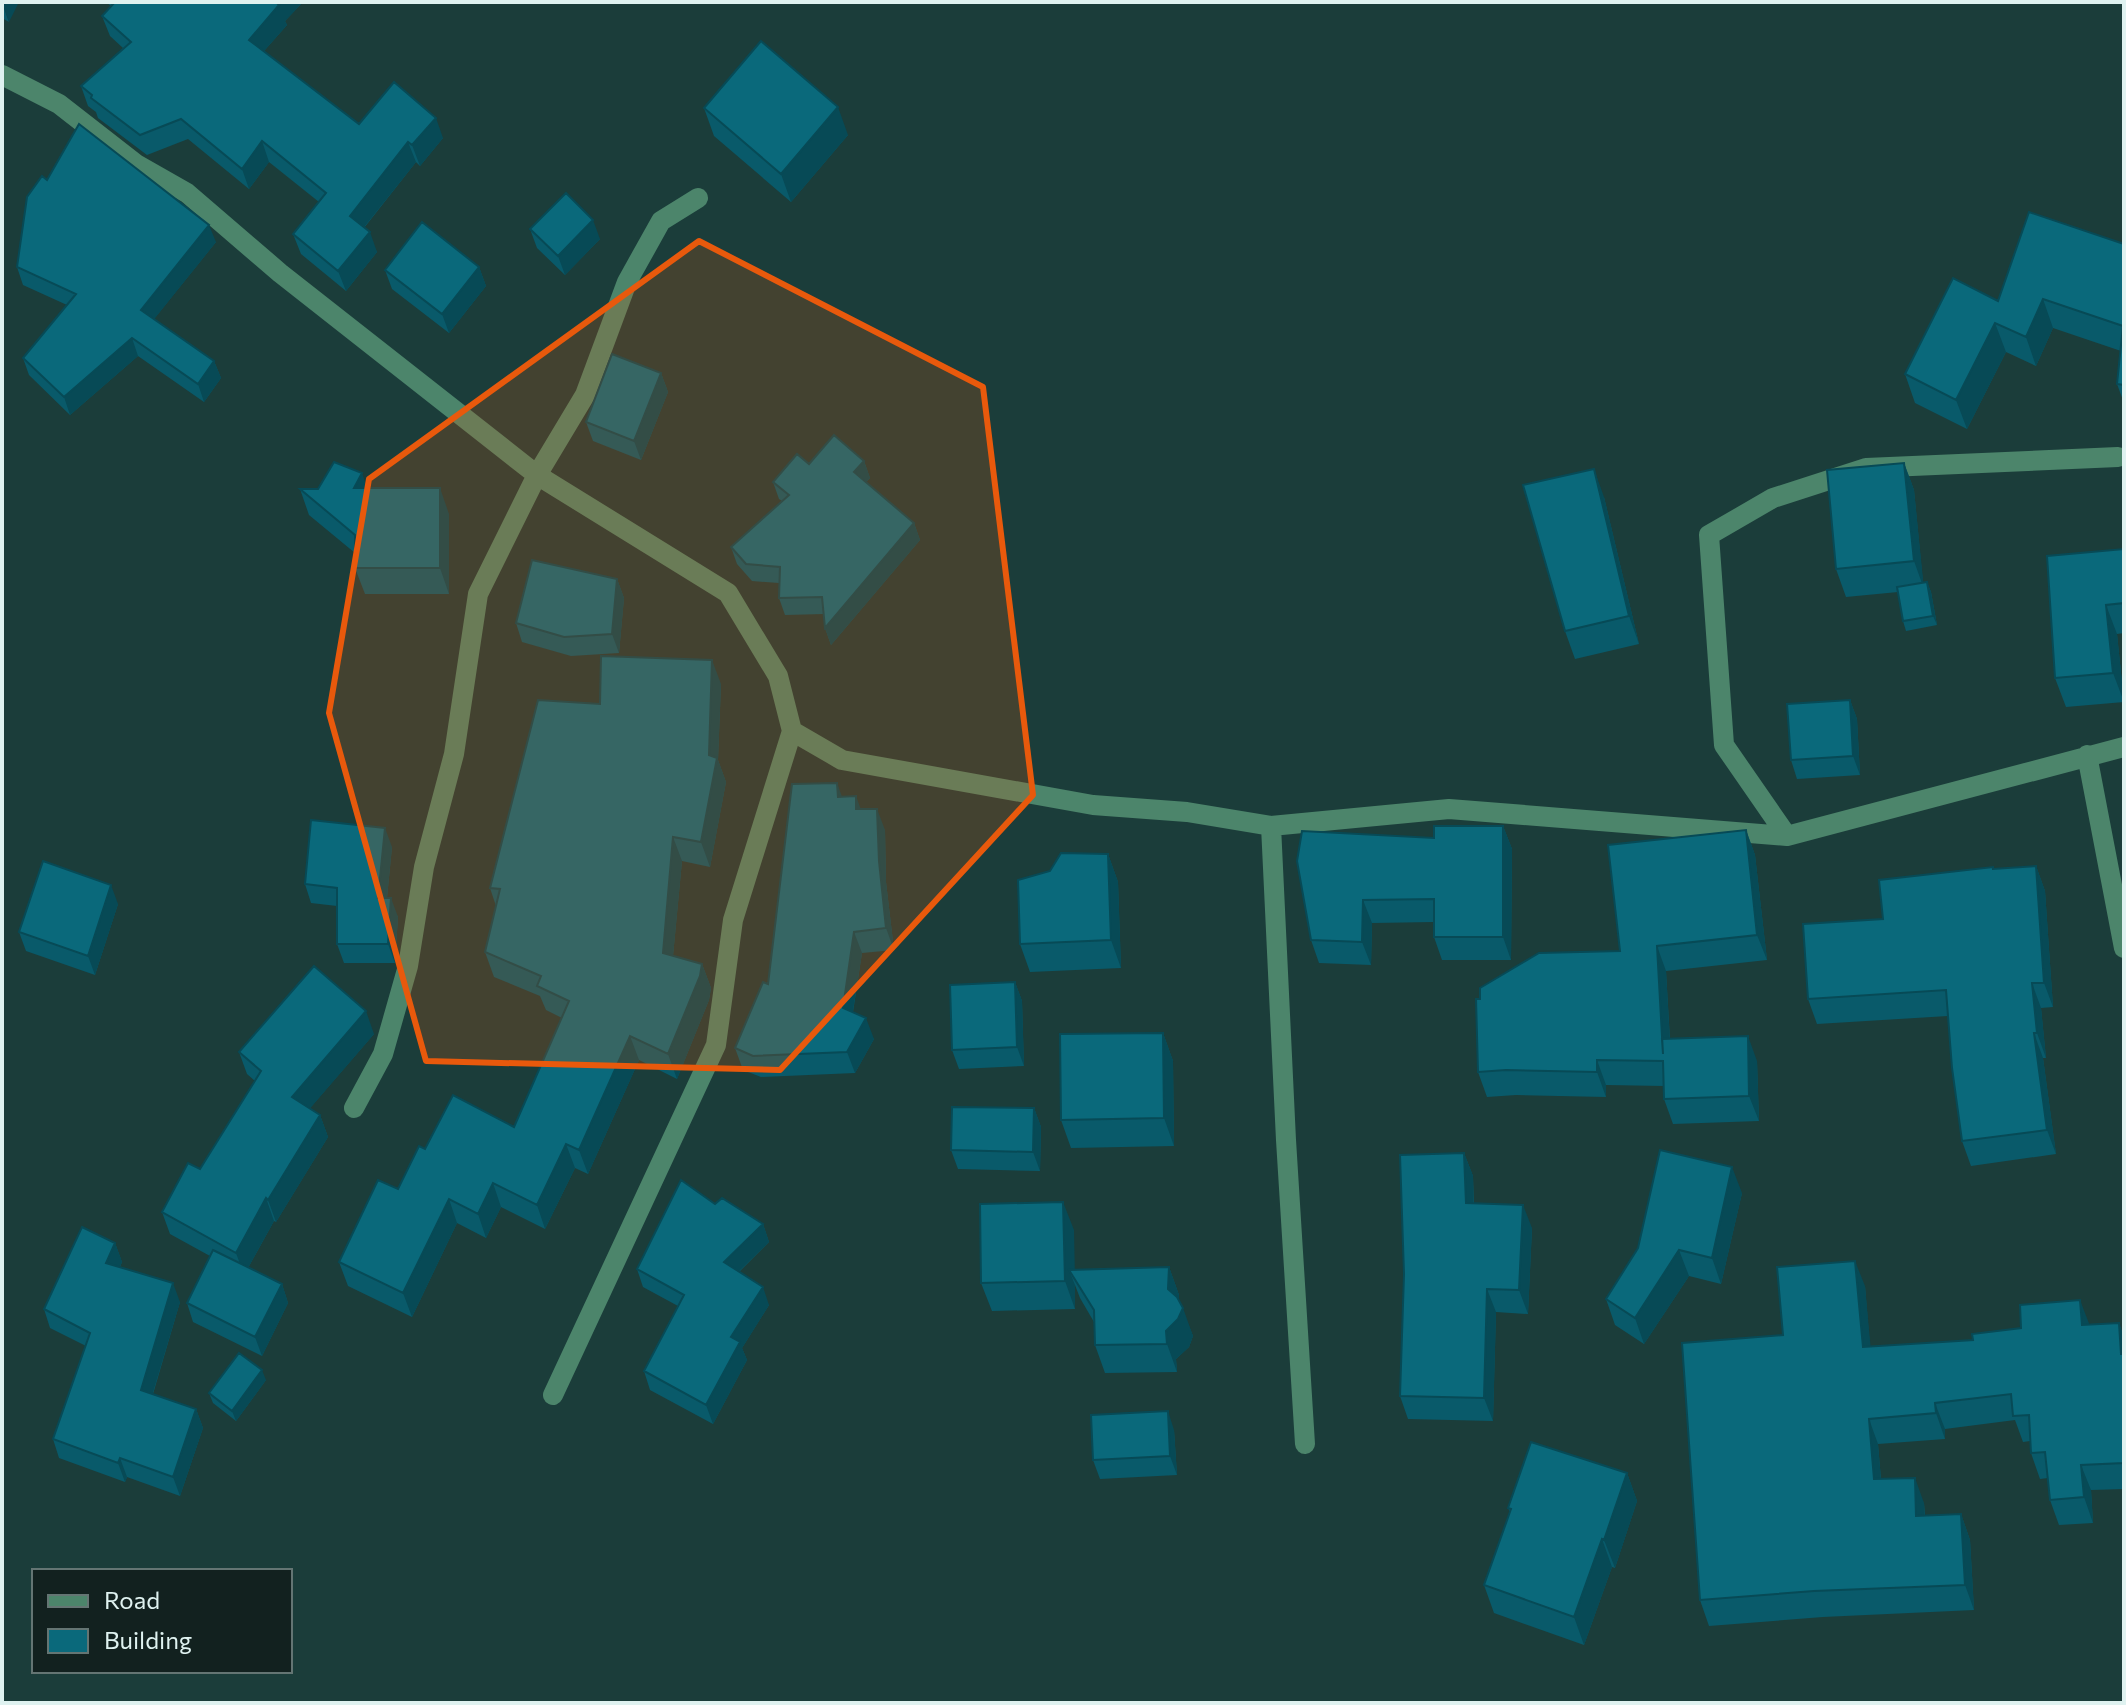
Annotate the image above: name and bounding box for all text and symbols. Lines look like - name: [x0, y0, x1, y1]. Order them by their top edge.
- legend: [32, 1569, 292, 1673]
- text: Road: [104, 1585, 160, 1614]
- text: Building: [104, 1625, 192, 1654]

